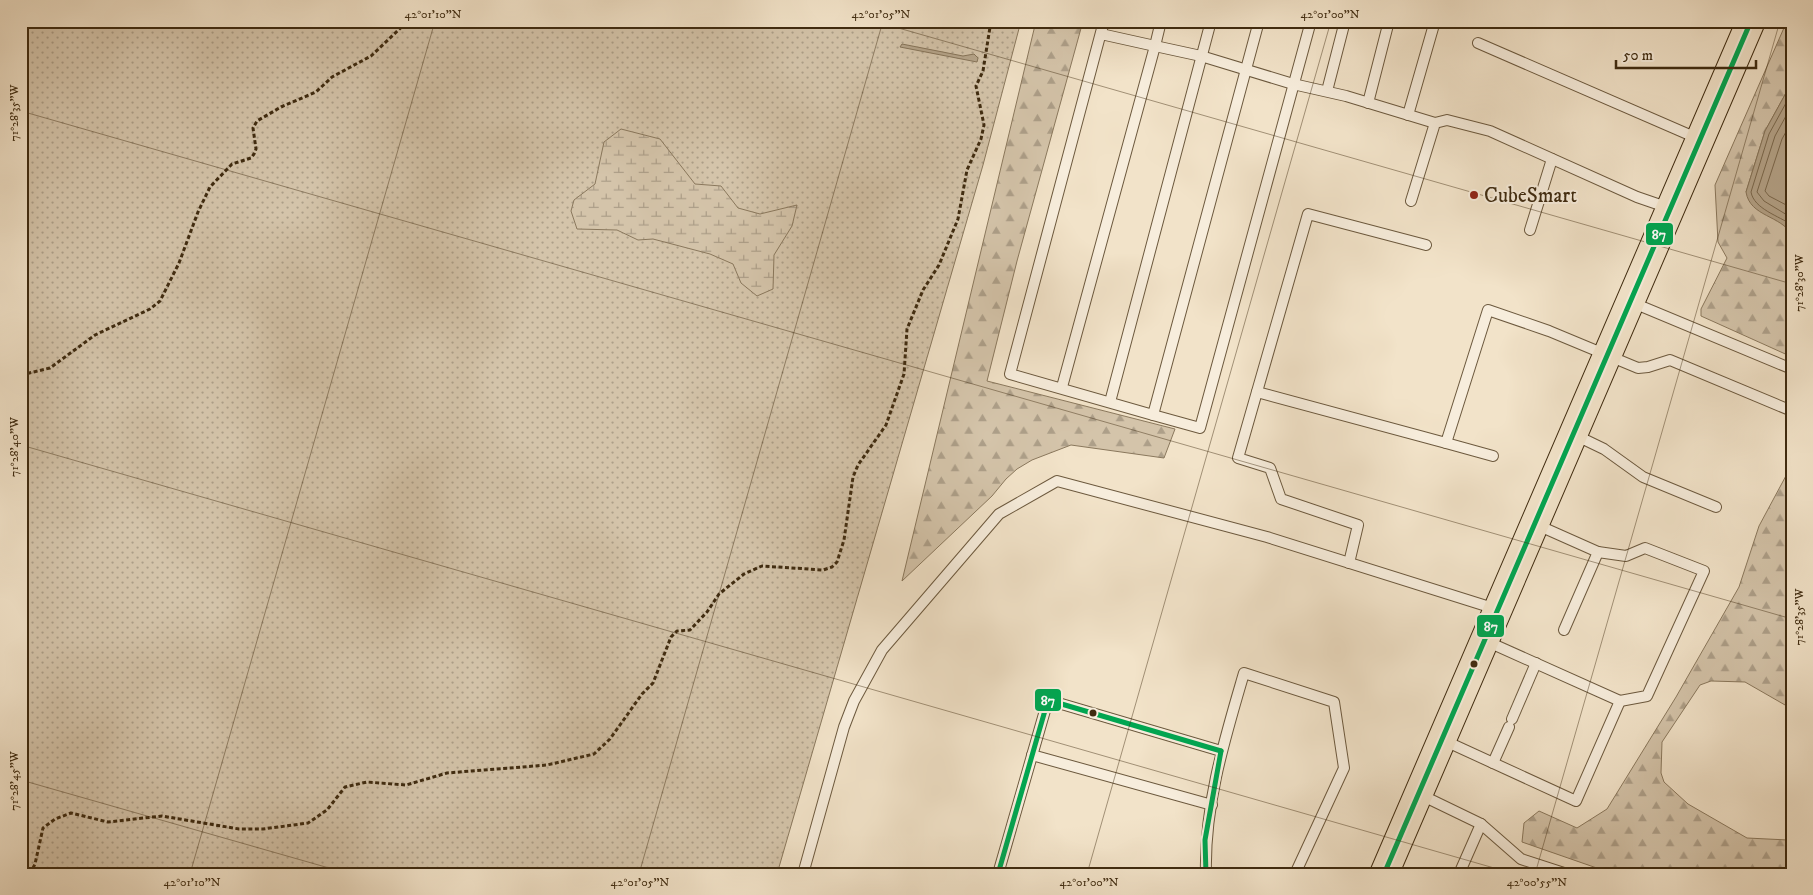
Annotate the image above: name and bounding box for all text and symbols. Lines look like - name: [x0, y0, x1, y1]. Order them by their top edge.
- text: 42°01'10"N: [404, 7, 462, 22]
- text: 42°01'05"N: [852, 7, 911, 22]
- text: 42°01'00"N: [1300, 7, 1360, 22]
- scale bar: [1616, 38, 1756, 70]
- text: 50 m: [1623, 46, 1653, 65]
- text: 71°28'35"W: [7, 84, 22, 141]
- place label: CubeSmart: [1484, 183, 1577, 209]
- marker: CubeSmart: [1468, 189, 1480, 201]
- line badge: 87: [1645, 222, 1674, 246]
- text: 87: [1652, 226, 1666, 244]
- text: 71°28'30"W: [1792, 253, 1807, 312]
- text: 71°28'40"W: [7, 416, 22, 477]
- text: 71°28'35"W: [1792, 588, 1807, 645]
- line badge: 87: [1476, 614, 1505, 638]
- text: 87: [1484, 618, 1498, 636]
- unlabelled marker: [1469, 659, 1479, 669]
- line badge: 87: [1034, 688, 1062, 712]
- text: 87: [1041, 692, 1055, 710]
- unlabelled marker: [1088, 708, 1098, 718]
- text: 71°28'45"W: [7, 750, 22, 811]
- text: 42°01'10"N: [163, 875, 221, 890]
- text: 42°01'05"N: [611, 875, 670, 890]
- text: 42°01'00"N: [1059, 875, 1119, 890]
- text: 42°00'55"N: [1507, 875, 1567, 890]

